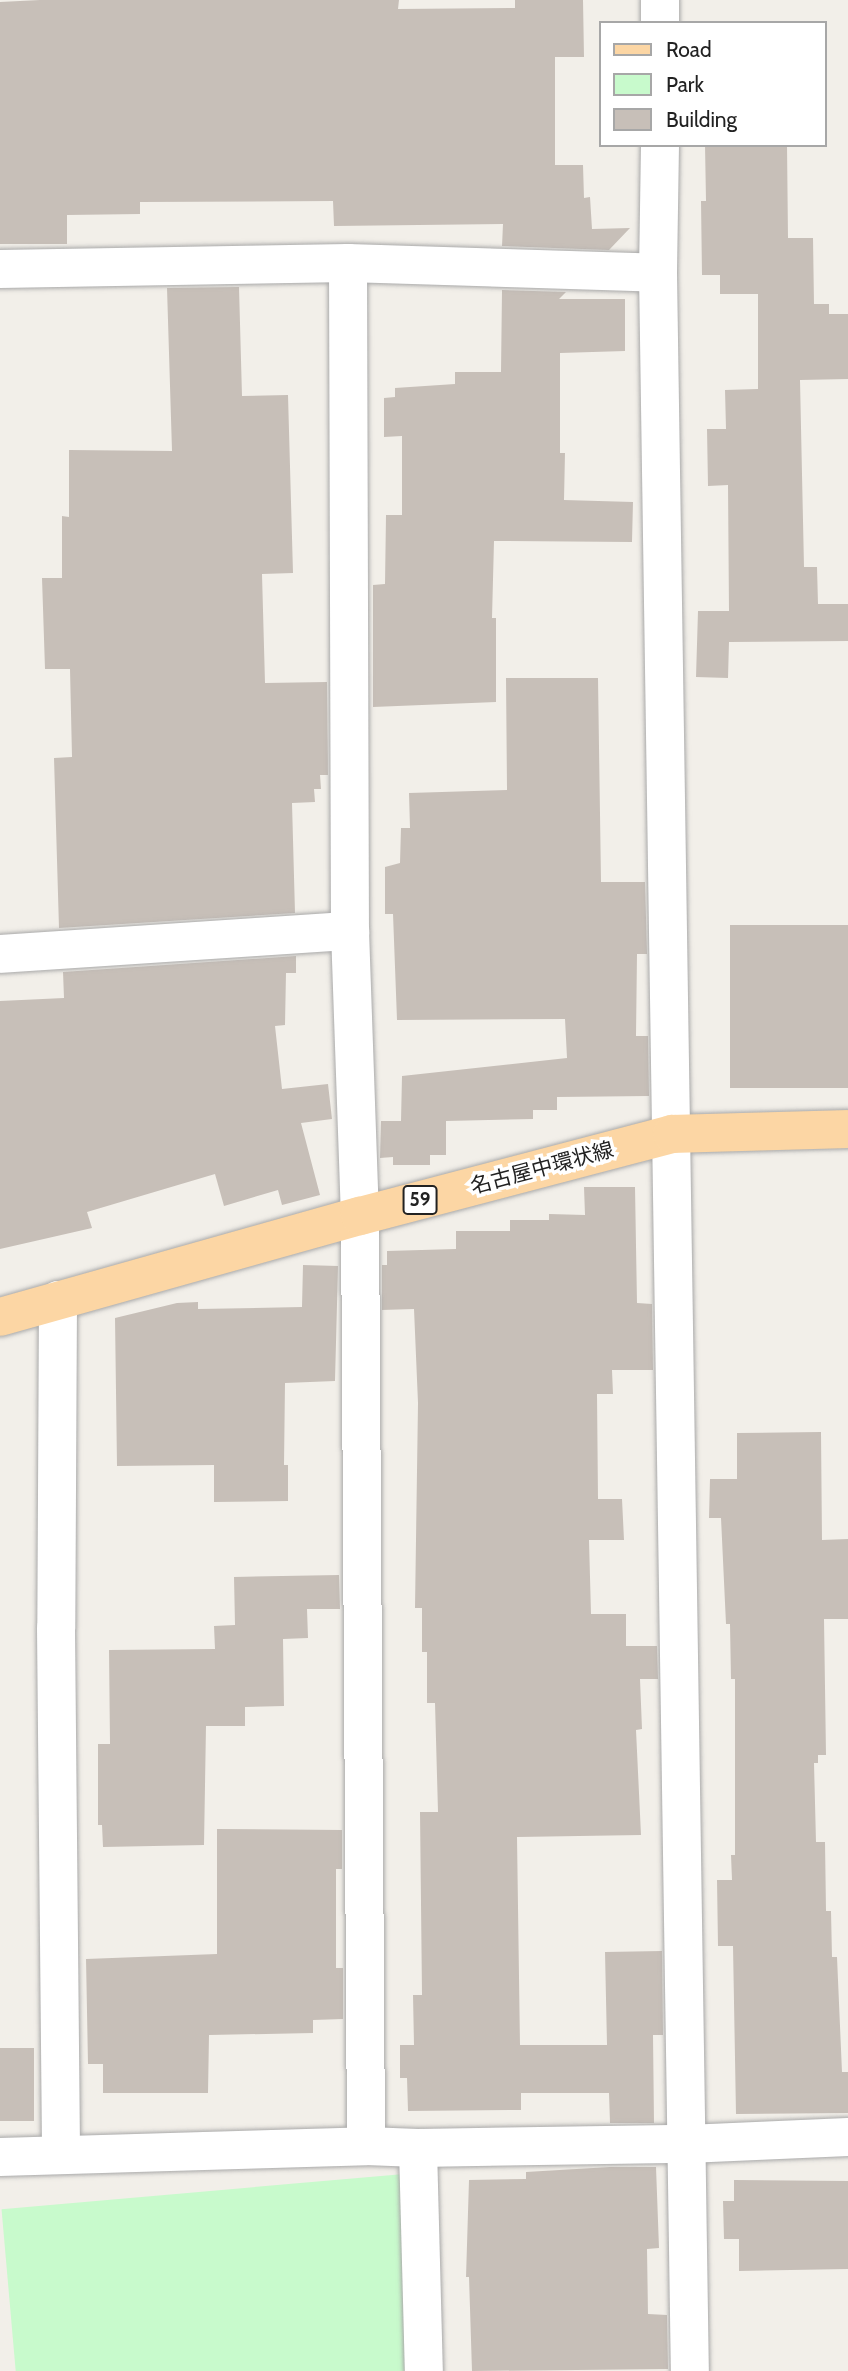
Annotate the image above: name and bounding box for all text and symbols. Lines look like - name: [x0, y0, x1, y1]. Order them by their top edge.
- legend: [600, 21, 827, 147]
- text: Road: [666, 37, 712, 62]
- text: Park: [666, 72, 704, 97]
- text: Building: [666, 107, 737, 132]
- street label: 名古屋中環状線: [468, 1137, 616, 1199]
- road number: 59: [402, 1184, 438, 1216]

